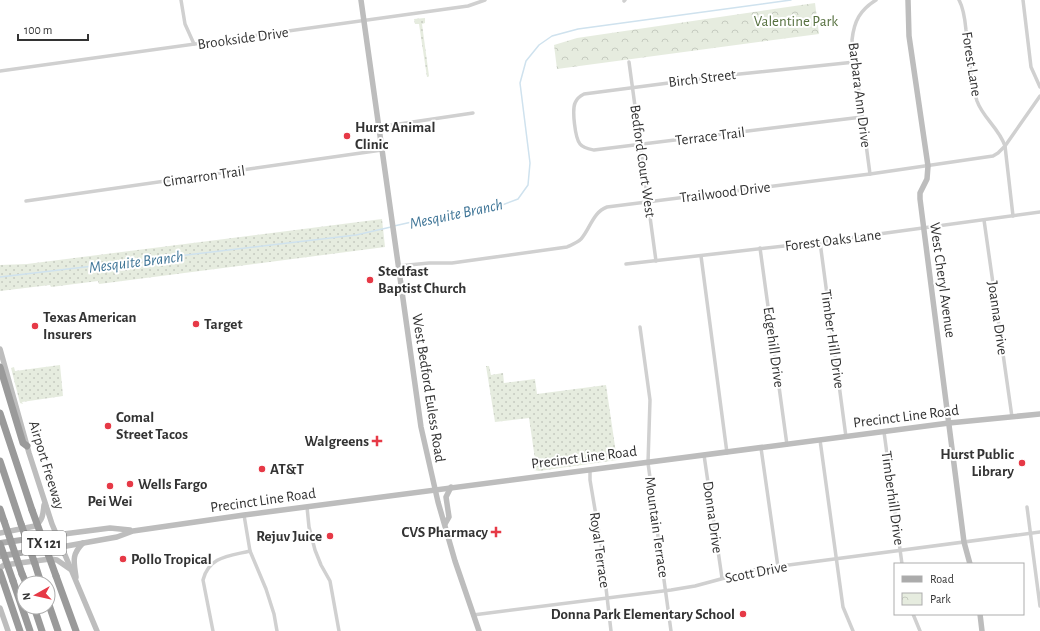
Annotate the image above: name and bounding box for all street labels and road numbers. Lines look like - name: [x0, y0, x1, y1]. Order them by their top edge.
- street label: Brookside Drive: [197, 25, 290, 52]
- street label: Forest Lane: [959, 31, 984, 98]
- street label: Barbara Ann Drive: [846, 42, 873, 149]
- street label: Birch Street: [667, 67, 737, 90]
- street label: Bedford Court West: [627, 104, 658, 219]
- street label: Terrace Trail: [674, 125, 746, 148]
- street label: Cimarron Trail: [162, 163, 246, 190]
- street label: Trailwood Drive: [679, 179, 771, 206]
- street label: West Cheryl Avenue: [927, 221, 958, 339]
- street label: Forest Oaks Lane: [784, 227, 882, 254]
- street label: Joanna Drive: [985, 280, 1010, 356]
- street label: Timber Hill Drive: [818, 289, 847, 390]
- street label: Edgehill Drive: [760, 306, 787, 388]
- street label: West Bedford Euless Road: [409, 313, 448, 464]
- street label: Precinct Line Road: [852, 403, 960, 430]
- street label: Airport Freeway: [26, 419, 67, 512]
- street label: Precinct Line Road: [530, 444, 638, 471]
- street label: Timberhill Drive: [878, 450, 907, 546]
- street label: Mountain Terrace: [642, 475, 671, 579]
- street label: Donna Drive: [700, 480, 725, 554]
- street label: Precinct Line Road: [209, 486, 317, 515]
- street label: Royal Terrace: [587, 511, 612, 589]
- road number: TX 121: [22, 531, 66, 555]
- street label: Scott Drive: [724, 559, 789, 586]

